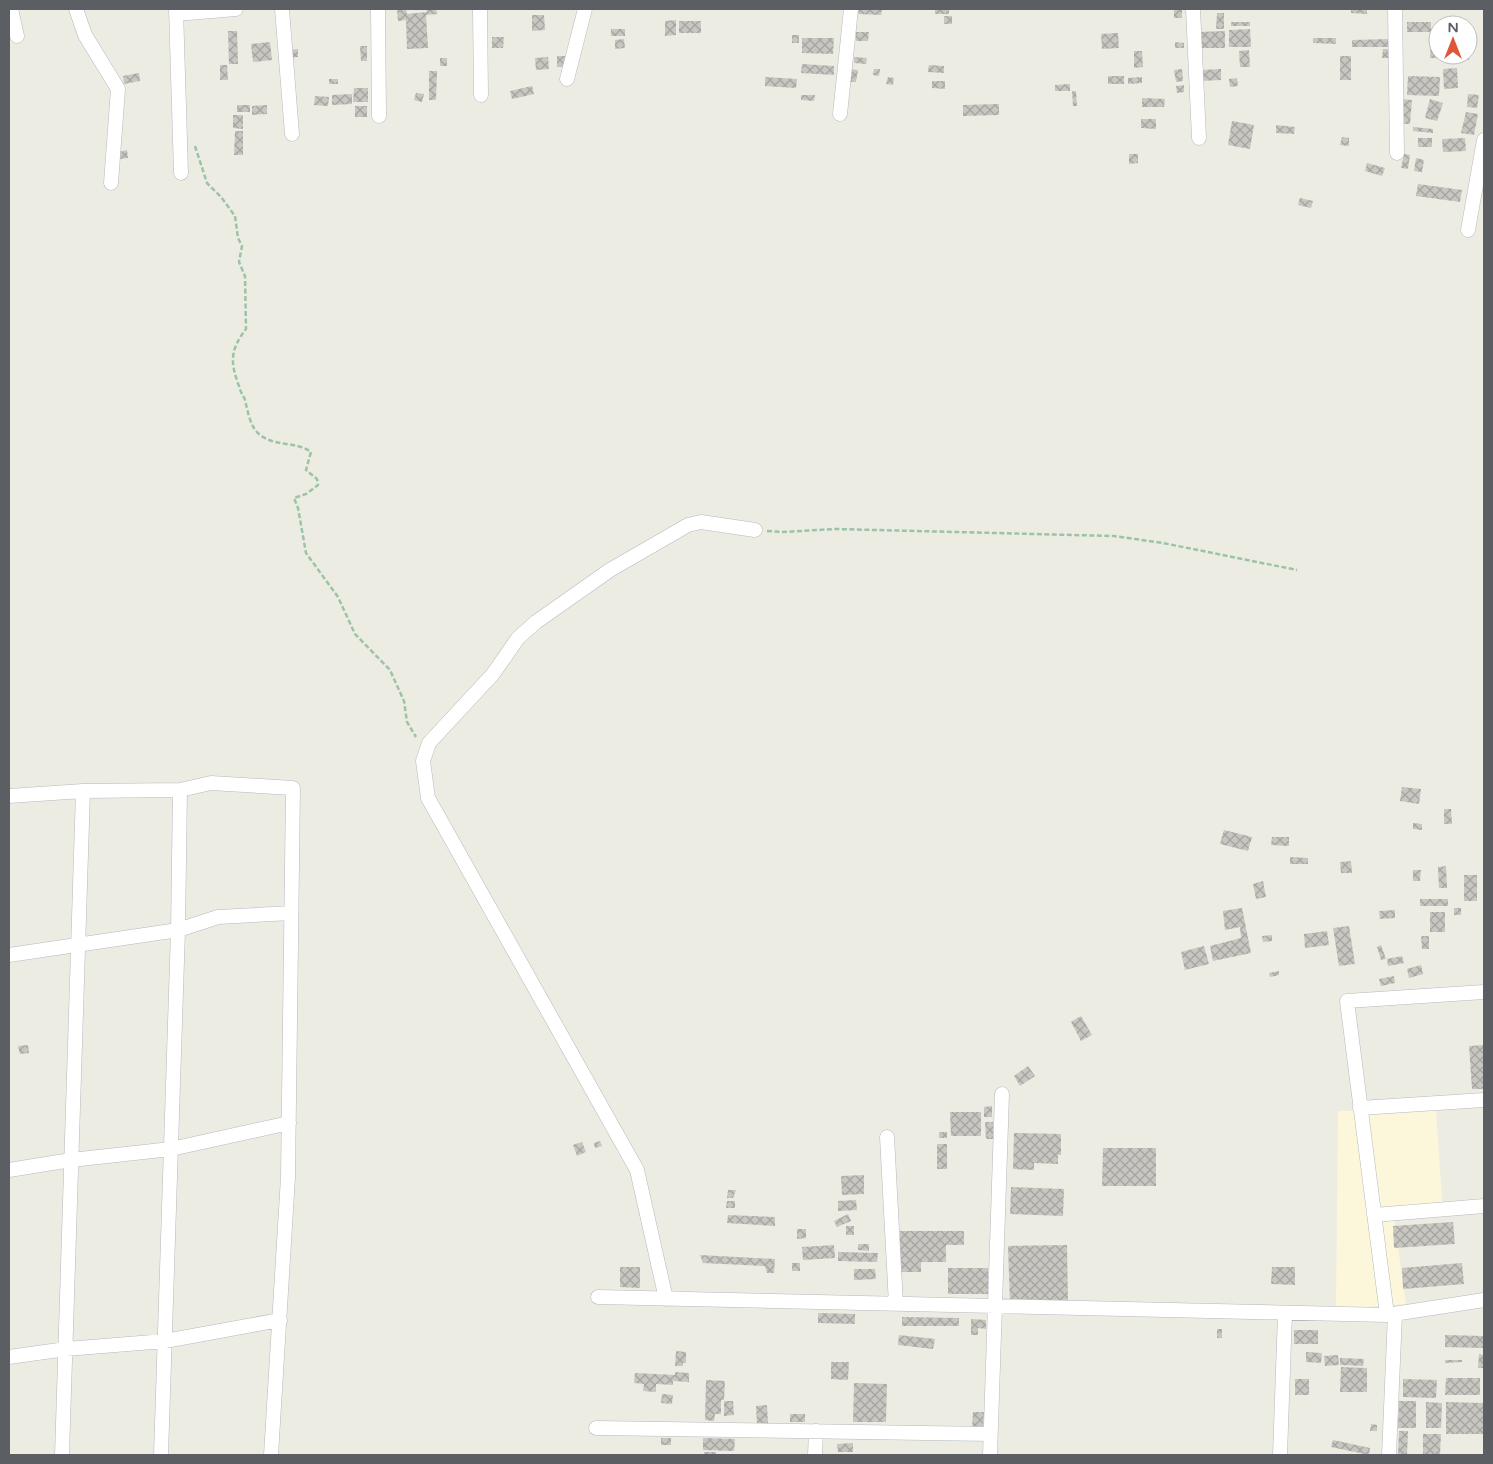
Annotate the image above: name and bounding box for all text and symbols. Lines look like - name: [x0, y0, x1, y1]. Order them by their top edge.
- north arrow: [1428, 15, 1478, 65]
- text: N: [1447, 19, 1459, 36]

